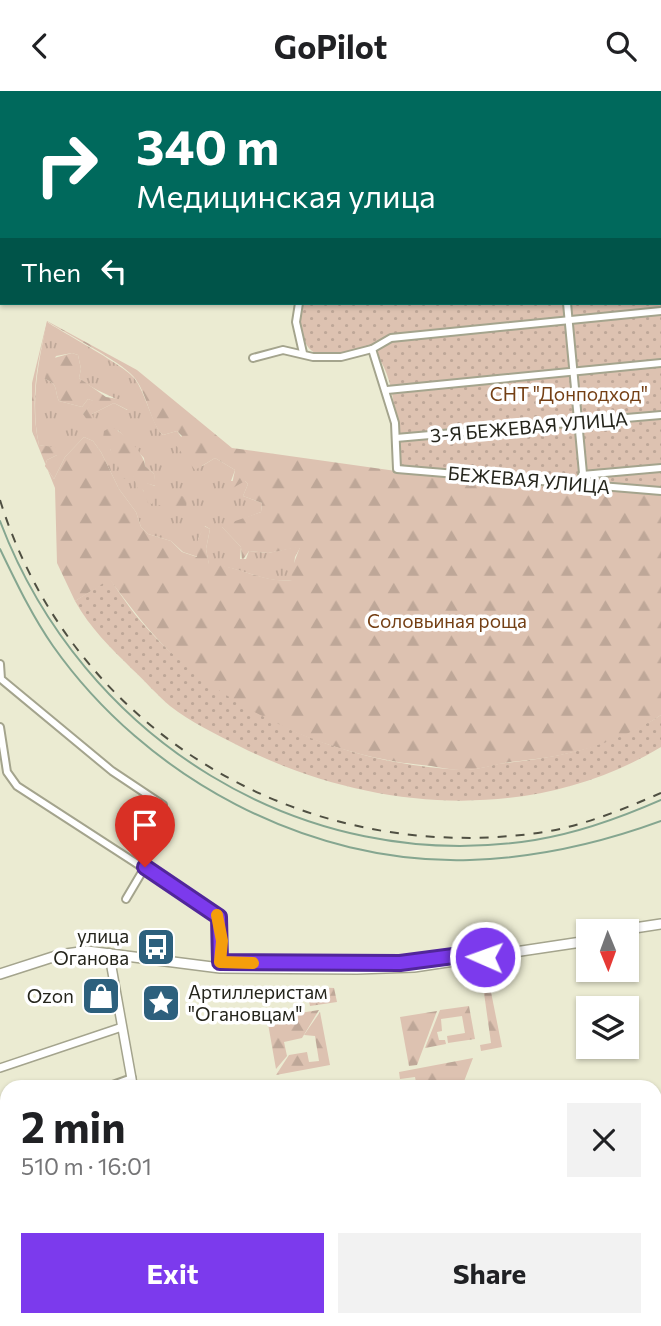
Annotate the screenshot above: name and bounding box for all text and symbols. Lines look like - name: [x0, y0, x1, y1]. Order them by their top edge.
- text: GoPilot: [274, 26, 387, 66]
- icon: back: [21, 27, 59, 65]
- icon: search: [602, 27, 640, 65]
- text: 340 m: [136, 115, 279, 175]
- icon: right: [21, 119, 112, 210]
- text: Медицинская улица: [136, 175, 436, 215]
- icon: left: [95, 252, 133, 290]
- text: Then: [21, 256, 81, 287]
- park label: СНТ "Донподход": [490, 382, 648, 405]
- street label: 3-Я БЕЖЕВАЯ УЛИЦА: [429, 406, 629, 447]
- street label: БЕЖЕВАЯ УЛИЦА: [447, 461, 611, 498]
- park label: Соловьиная роща: [367, 609, 527, 632]
- pin: [115, 795, 175, 867]
- icon: arrive: [126, 806, 164, 844]
- north arrow: [576, 919, 639, 982]
- map controls: [576, 919, 639, 1059]
- position arrow: [448, 920, 522, 994]
- place label: улица Оганова: [53, 924, 129, 969]
- bus stop icon: улица Оганова: [135, 926, 177, 968]
- shop icon: Ozon: [80, 975, 122, 1017]
- place label: Артиллеристам "Огановцам": [188, 980, 328, 1025]
- place icon: Артиллеристам "Огановцам": [140, 982, 182, 1024]
- place label: Ozon: [27, 984, 74, 1007]
- button: layers: [576, 996, 639, 1059]
- text: 2 min: [21, 1100, 126, 1152]
- button: close: [567, 1103, 641, 1177]
- text: 510 m · 16:01: [21, 1152, 152, 1180]
- button: Exit: [21, 1233, 324, 1313]
- button: Share: [338, 1233, 641, 1313]

